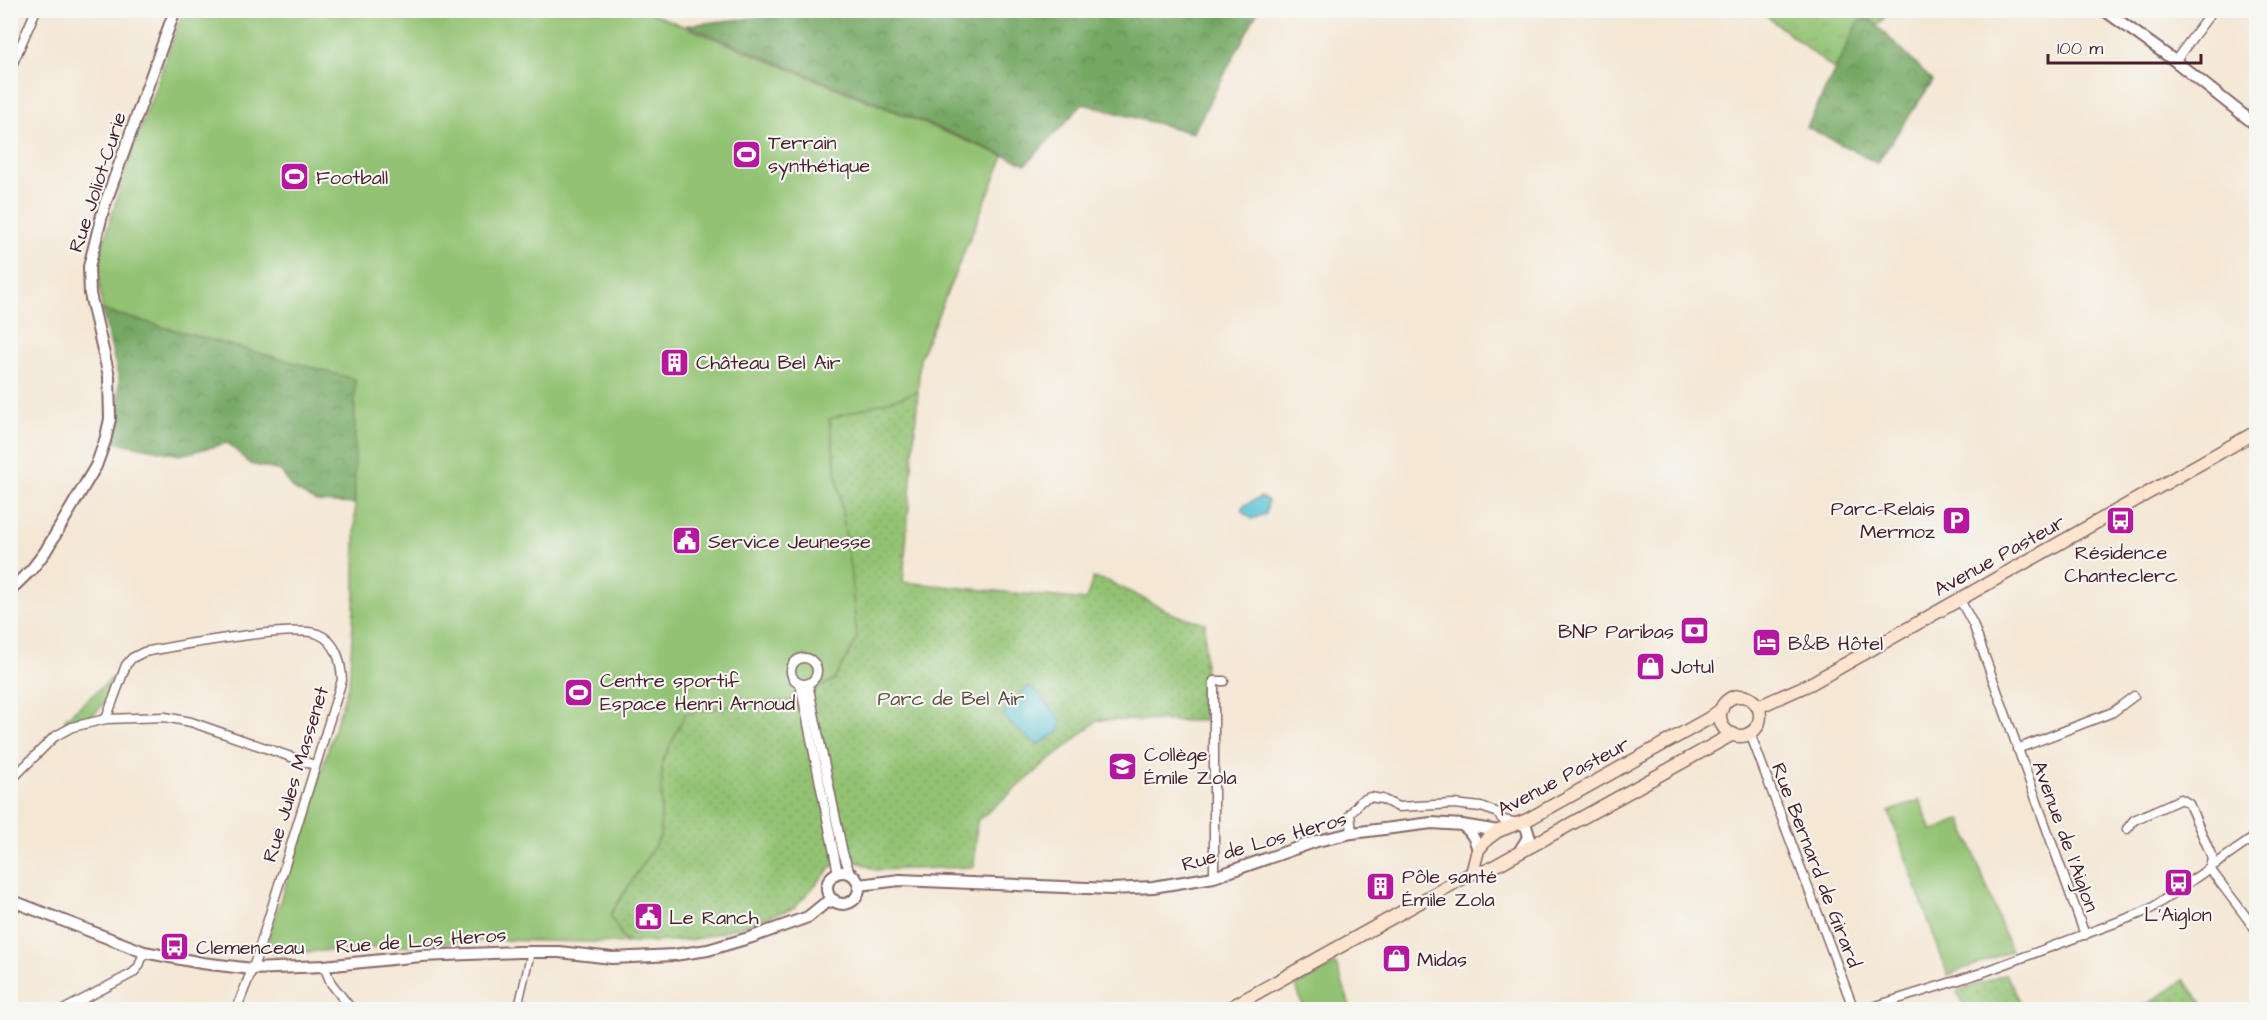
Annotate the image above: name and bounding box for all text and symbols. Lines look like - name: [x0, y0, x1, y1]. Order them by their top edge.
- scale bar: [2048, 27, 2201, 65]
- text: 100 m: [2057, 36, 2103, 61]
- street label: Rue Joliot-Curie: [62, 108, 134, 256]
- place label: Terrain synthétique: [768, 129, 870, 181]
- sports icon: Terrain synthétique: [731, 138, 763, 170]
- sports icon: Football: [279, 161, 311, 193]
- place label: Football: [316, 164, 388, 192]
- building icon: Château Bel Air: [659, 346, 691, 378]
- place label: Château Bel Air: [696, 349, 841, 377]
- place label: Parc-Relais Mermoz: [1831, 495, 1935, 546]
- parking icon: Parc-Relais Mermoz: [1940, 504, 1972, 536]
- bus stop icon: Résidence Chanteclerc: [2105, 505, 2137, 537]
- street label: Avenue Pasteur: [1929, 508, 2070, 604]
- public building icon: Service Jeunesse: [671, 525, 703, 557]
- place label: Service Jeunesse: [708, 528, 871, 556]
- place label: Résidence Chanteclerc: [2064, 539, 2178, 590]
- bank icon: BNP Paribas: [1679, 615, 1711, 647]
- place label: BNP Paribas: [1558, 618, 1674, 646]
- hotel icon: B&B Hôtel: [1751, 627, 1783, 659]
- place label: B&B Hôtel: [1788, 630, 1883, 658]
- shop icon: Jotul: [1634, 650, 1666, 682]
- place label: Jotul: [1671, 653, 1714, 681]
- place label: Centre sportif Espace Henri Arnoud: [600, 667, 795, 718]
- sports icon: Centre sportif Espace Henri Arnoud: [563, 676, 595, 708]
- street label: Rue Jules Massenet: [256, 683, 336, 866]
- park label: Parc de Bel Air: [878, 685, 1024, 713]
- street label: Avenue Pasteur: [1492, 730, 1635, 824]
- place label: Collège Émile Zola: [1144, 741, 1237, 792]
- school or university icon: Collège Émile Zola: [1107, 750, 1139, 782]
- street label: Avenue de l'Aiglon: [2024, 757, 2105, 916]
- street label: Rue Bernard de Girard: [1764, 759, 1868, 972]
- street label: Rue de Los Heros: [1178, 805, 1350, 879]
- place label: Pôle santé Émile Zola: [1402, 863, 1497, 914]
- bus stop icon: L'Aiglon: [2162, 867, 2194, 899]
- building icon: Pôle santé Émile Zola: [1365, 871, 1397, 903]
- public building icon: Le Ranch: [632, 901, 664, 933]
- place label: L'Aiglon: [2144, 901, 2212, 930]
- place label: Le Ranch: [669, 904, 759, 932]
- street label: Rue de Los Heros: [335, 921, 507, 961]
- bus stop icon: Clemenceau: [159, 931, 191, 963]
- place label: Clemenceau: [196, 934, 304, 962]
- shop icon: Midas: [1380, 943, 1412, 975]
- place label: Midas: [1417, 946, 1467, 974]

